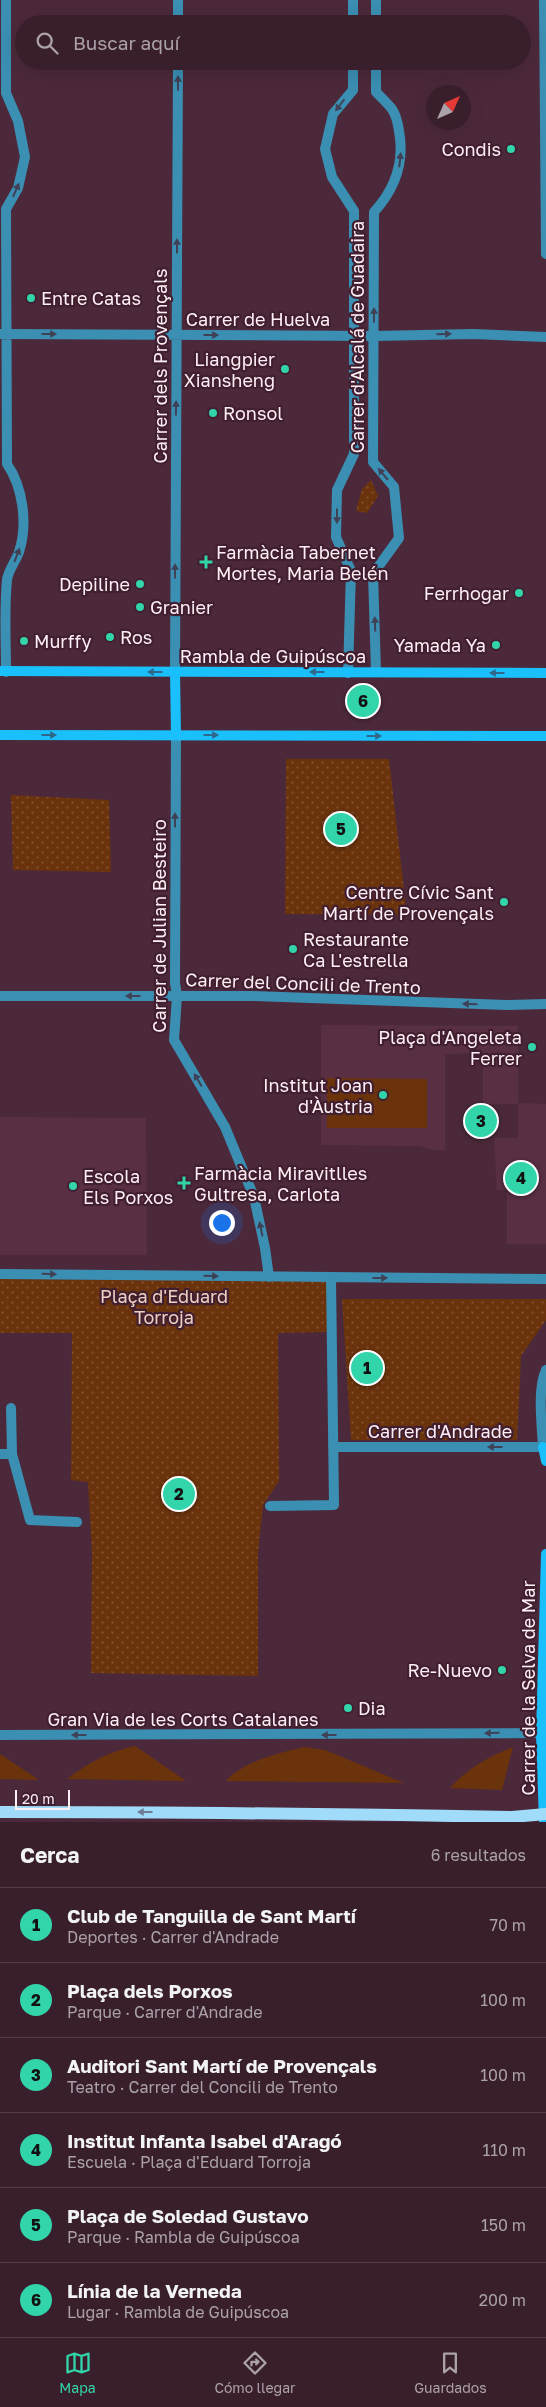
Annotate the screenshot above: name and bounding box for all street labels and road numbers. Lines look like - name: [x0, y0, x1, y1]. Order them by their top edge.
- street label: Carrer d'Alcalá de Guadaira: [346, 221, 368, 453]
- street label: Carrer dels Provençals: [149, 268, 171, 464]
- street label: Carrer de Huelva: [186, 308, 330, 330]
- street label: Rambla de Guipúscoa: [180, 645, 366, 667]
- street label: Carrer de Julian Besteiro: [148, 819, 170, 1033]
- street label: Carrer del Concili de Trento: [185, 968, 421, 998]
- street label: Carrer d'Andrade: [368, 1420, 512, 1442]
- street label: Carrer de la Selva de Mar: [517, 1581, 539, 1795]
- street label: Gran Via de les Corts Catalanes: [47, 1708, 319, 1730]

